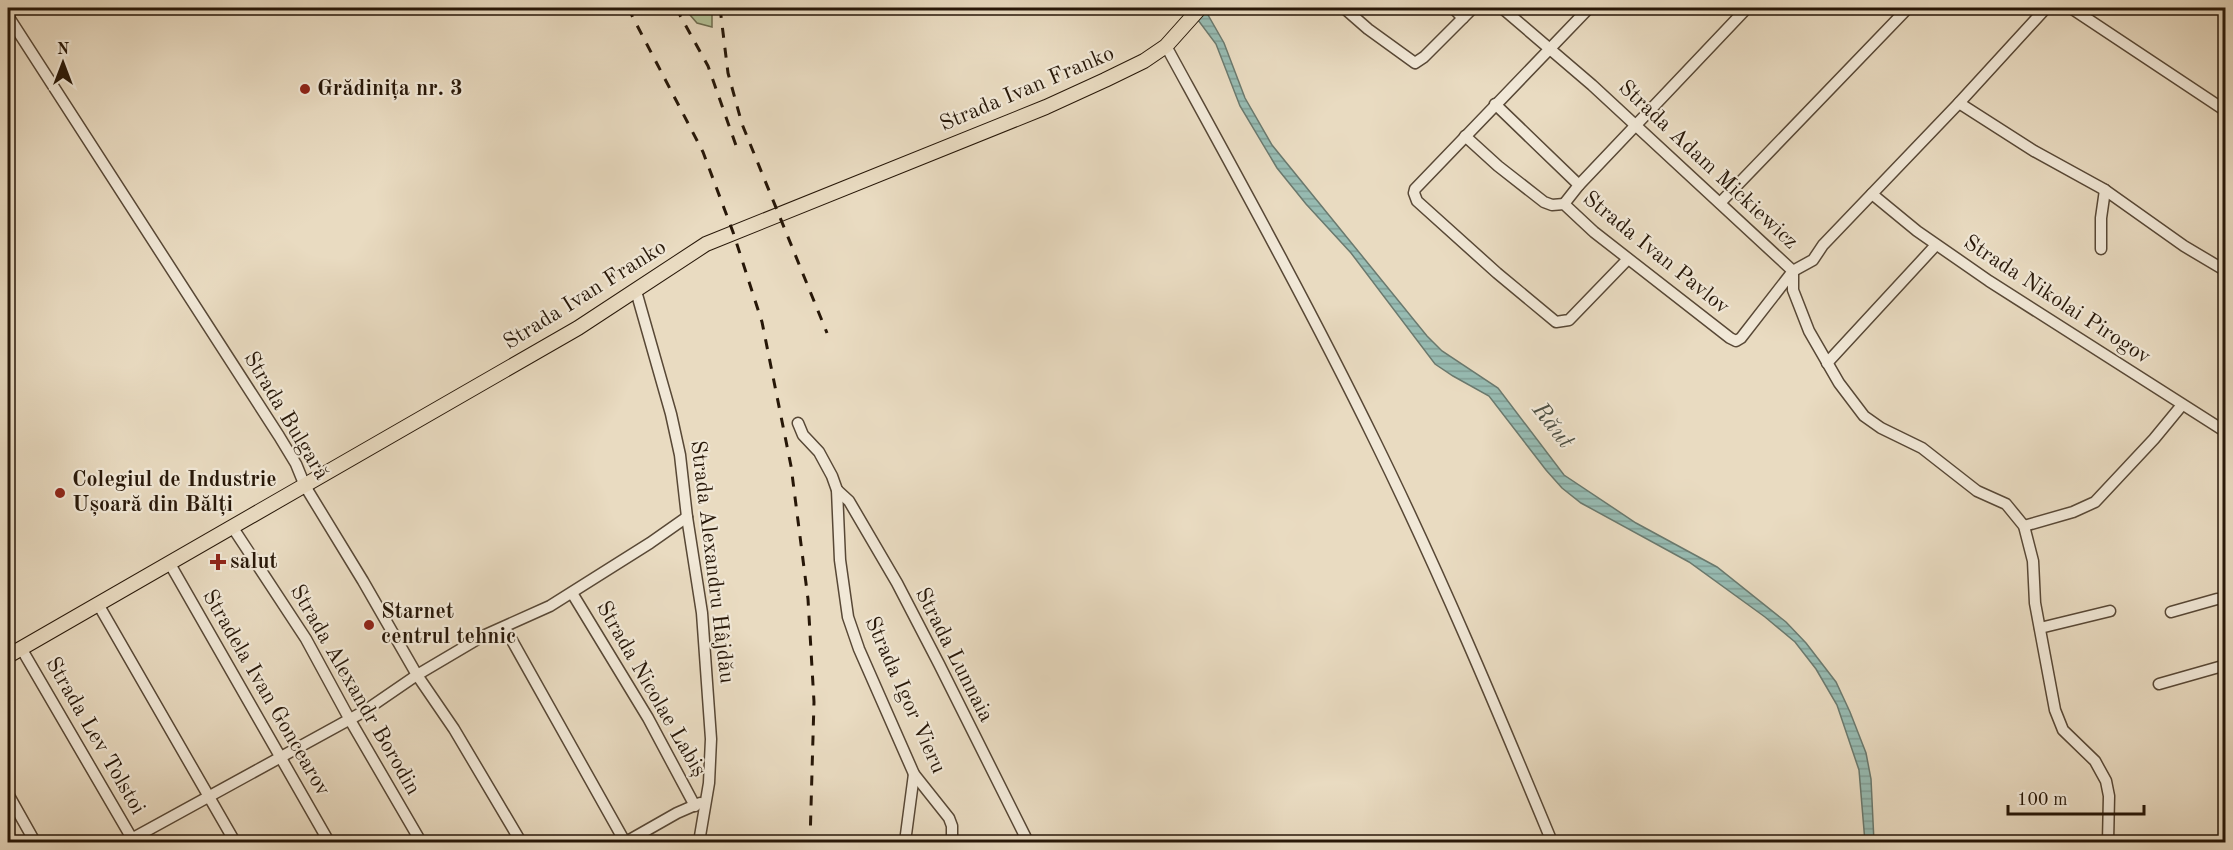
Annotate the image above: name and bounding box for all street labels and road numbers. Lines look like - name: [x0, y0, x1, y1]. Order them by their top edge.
- street label: Strada Ivan Franko: [937, 42, 1117, 136]
- street label: Strada Adam Mickiewicz: [1614, 76, 1802, 254]
- street label: Strada Ivan Pavlov: [1578, 187, 1734, 319]
- street label: Strada Nikolai Pirogov: [1959, 231, 2155, 369]
- street label: Strada Ivan Franko: [500, 236, 670, 354]
- street label: Strada Bulgară: [239, 348, 333, 484]
- street label: Strada Alexandru Hâjdău: [686, 439, 738, 685]
- street label: Strada Alexandr Borodin: [286, 581, 424, 799]
- street label: Strada Lunnaia: [911, 584, 997, 726]
- street label: Stradela Ivan Goncearov: [198, 586, 334, 800]
- street label: Strada Nicolae Labiș: [591, 598, 710, 781]
- street label: Strada Igor Vieru: [861, 613, 950, 777]
- street label: Strada Lev Tolstoi: [41, 654, 149, 818]

